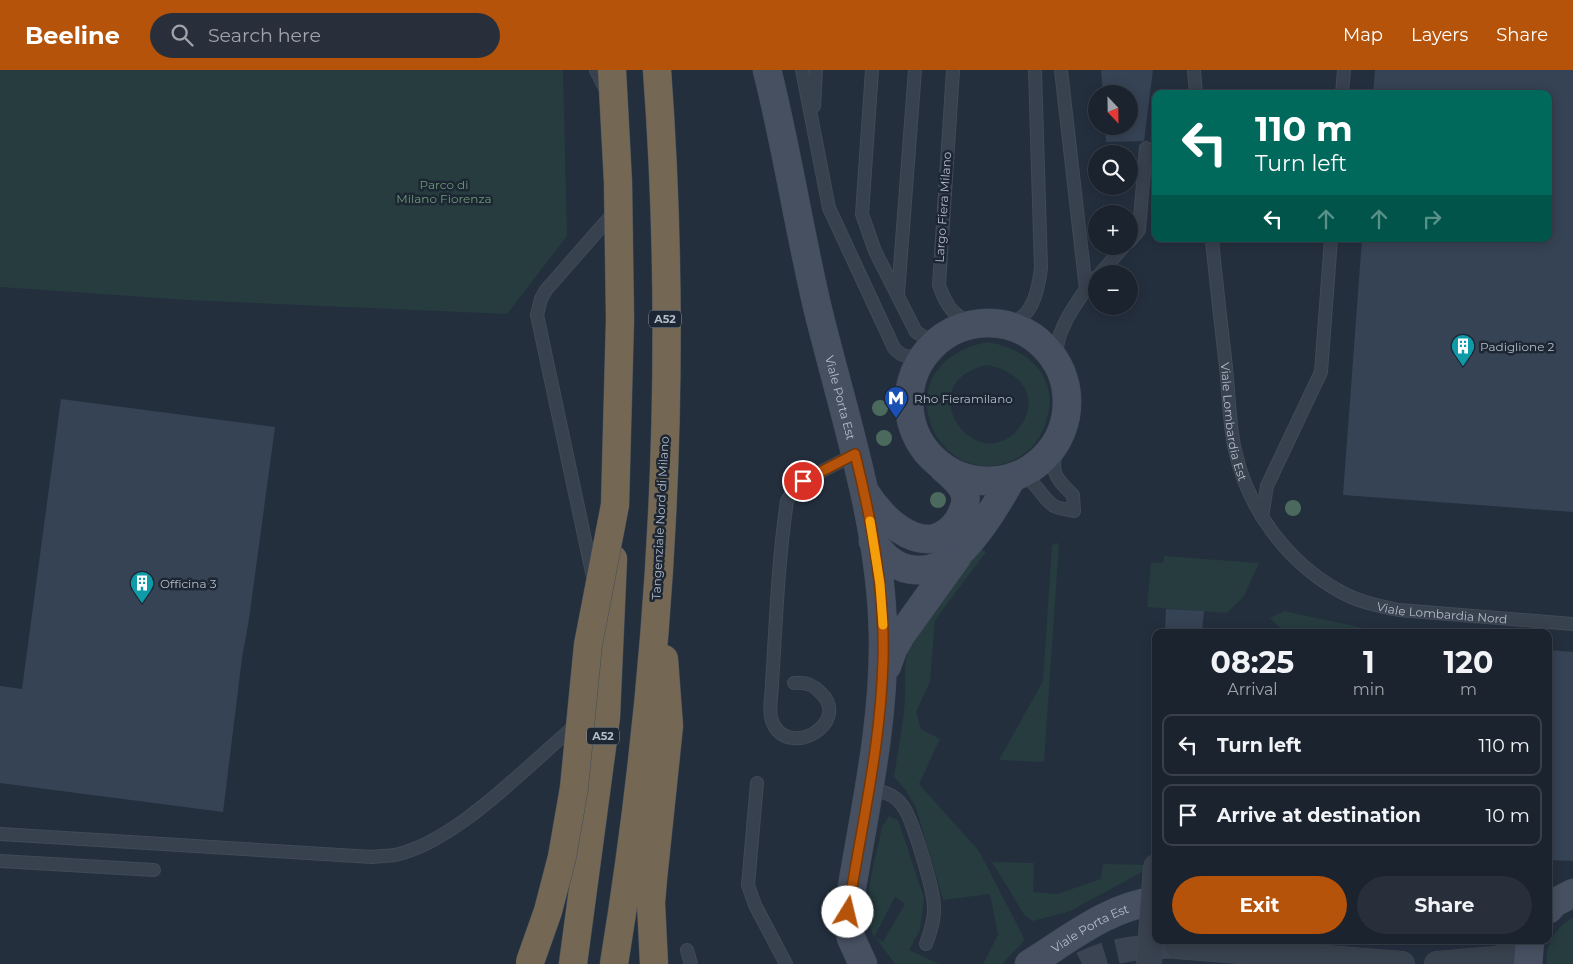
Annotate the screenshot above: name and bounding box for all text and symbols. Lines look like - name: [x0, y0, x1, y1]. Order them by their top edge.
- search box: [150, 13, 500, 58]
- text: Beeline: [25, 21, 120, 50]
- icon: search: [168, 21, 196, 49]
- text: Search here: [208, 24, 321, 47]
- text: Map: [1343, 24, 1383, 46]
- text: Layers: [1411, 24, 1468, 46]
- text: Share: [1496, 24, 1548, 46]
- north arrow: [1088, 85, 1138, 135]
- map controls: [1088, 85, 1138, 315]
- text: 110 m: [1255, 107, 1353, 150]
- icon: left: [1172, 110, 1237, 175]
- button: search: [1088, 145, 1138, 195]
- text: Turn left: [1255, 150, 1347, 177]
- street label: Largo Fiera Milano: [932, 151, 954, 263]
- park label: Parco di Milano Fiorenza: [396, 177, 492, 206]
- button: +: [1088, 205, 1138, 255]
- icon: left: [1259, 205, 1287, 233]
- icon: ahead: [1312, 205, 1340, 233]
- icon: ahead: [1365, 205, 1393, 233]
- icon: right: [1418, 205, 1446, 233]
- button: −: [1088, 265, 1138, 315]
- road number: A52: [649, 310, 681, 328]
- building icon: Padiglione 2: [1450, 333, 1476, 367]
- place label: Padiglione 2: [1480, 339, 1555, 354]
- street label: Viale Porta Est: [822, 354, 859, 442]
- street label: Viale Lombardia Est: [1218, 362, 1251, 483]
- metro station icon: Rho Fieramilano: [883, 385, 909, 419]
- place label: Rho Fieramilano: [914, 391, 1013, 406]
- street label: Tangenziale Nord di Milano: [648, 436, 672, 600]
- pin: [782, 460, 824, 502]
- icon: arrive: [789, 467, 817, 495]
- building icon: Officina 3: [129, 570, 155, 604]
- place label: Officina 3: [160, 576, 217, 591]
- street label: Viale Lombardia Nord: [1375, 598, 1508, 626]
- text: 08:25: [1211, 644, 1294, 681]
- text: 1: [1363, 644, 1375, 681]
- text: 120: [1444, 644, 1493, 681]
- text: Arrival: [1227, 680, 1278, 699]
- text: min: [1353, 680, 1385, 699]
- text: m: [1460, 680, 1477, 699]
- road number: A52: [587, 728, 619, 744]
- icon: left: [1174, 731, 1202, 759]
- text: Turn left: [1217, 734, 1302, 757]
- text: 110 m: [1479, 734, 1530, 757]
- icon: arrive: [1174, 801, 1202, 829]
- text: Arrive at destination: [1217, 804, 1421, 827]
- text: 10 m: [1485, 804, 1530, 827]
- button: Exit: [1172, 876, 1347, 934]
- button: Share: [1357, 876, 1532, 934]
- position arrow: [821, 885, 873, 937]
- street label: Viale Porta Est: [1048, 900, 1131, 955]

